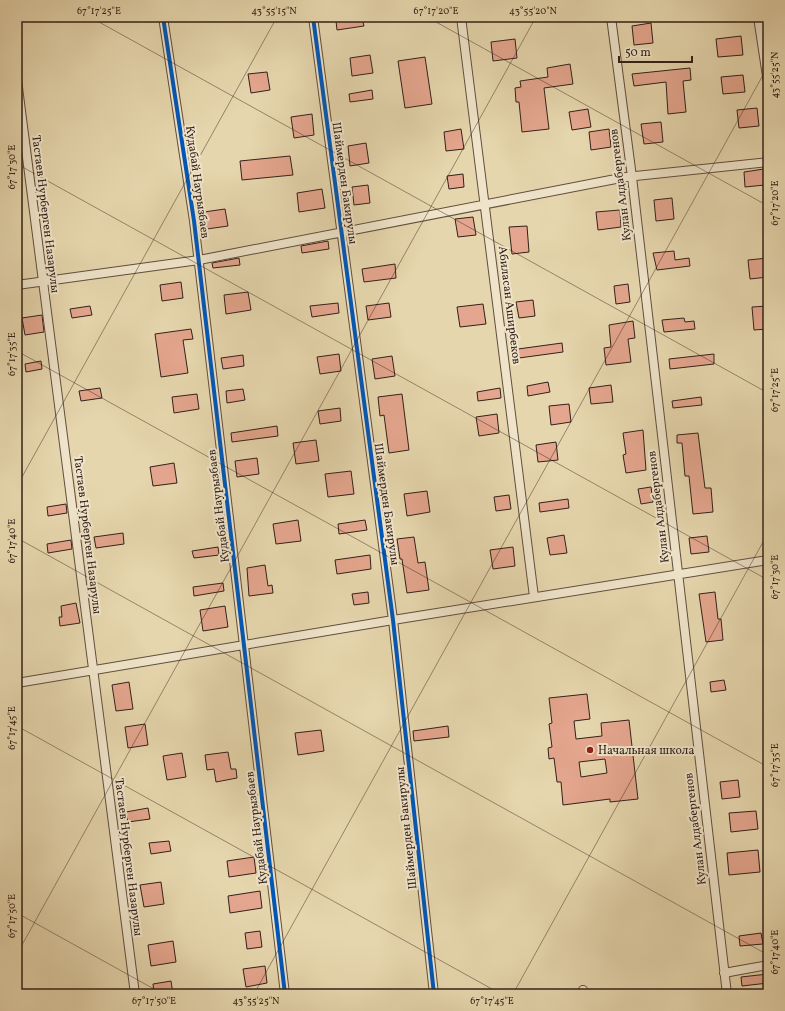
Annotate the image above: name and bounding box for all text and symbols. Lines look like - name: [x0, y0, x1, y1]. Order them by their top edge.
- text: 67°17'25"E: [77, 4, 121, 18]
- text: 43°55'15"N: [251, 4, 297, 18]
- text: 67°17'20"E: [414, 4, 458, 18]
- text: 43°55'20"N: [509, 4, 558, 18]
- scale bar: [619, 38, 692, 64]
- text: 50 m: [625, 45, 651, 61]
- text: 43°55'25"N: [768, 51, 782, 98]
- street label: Шаймерден Бакирулы: [328, 121, 361, 246]
- street label: Кудабай Наурызбаев: [181, 125, 213, 240]
- street label: Кулан Алдабергенов: [606, 128, 636, 242]
- street label: Тастаев Нурберген Назарулы: [27, 134, 63, 295]
- text: 67°17'30"E: [5, 145, 19, 189]
- text: 67°17'20"E: [768, 181, 782, 225]
- street label: Абиласан Аширбеков: [494, 245, 524, 365]
- text: 67°17'35"E: [5, 332, 19, 376]
- text: 67°17'25"E: [768, 368, 782, 412]
- street label: Шаймерден Бакирулы: [370, 442, 403, 567]
- street label: Кудабай Наурызбаев: [204, 448, 234, 563]
- street label: Кулан Алдабергенов: [644, 450, 674, 564]
- street label: Тастаев Нурберген Назарулы: [69, 455, 105, 616]
- text: 67°17'40"E: [5, 519, 19, 563]
- text: 67°17'30"E: [768, 555, 782, 599]
- text: 67°17'45"E: [5, 706, 19, 750]
- place label: Начальная школа: [598, 743, 694, 759]
- text: 67°17'35"E: [768, 743, 782, 787]
- marker: Начальная школа: [585, 745, 595, 755]
- street label: Шаймерден Бакирулы: [393, 765, 421, 890]
- street label: Кудабай Наурызбаев: [242, 770, 272, 885]
- street label: Кулан Алдабергенов: [681, 772, 711, 886]
- street label: Тастаев Нурберген Назарулы: [110, 777, 146, 938]
- text: 67°17'50"E: [5, 894, 19, 938]
- text: 67°17'40"E: [768, 930, 782, 974]
- text: 67°17'50"E: [132, 994, 176, 1008]
- text: 43°55'25"N: [233, 994, 280, 1008]
- text: 67°17'45"E: [470, 994, 514, 1008]

